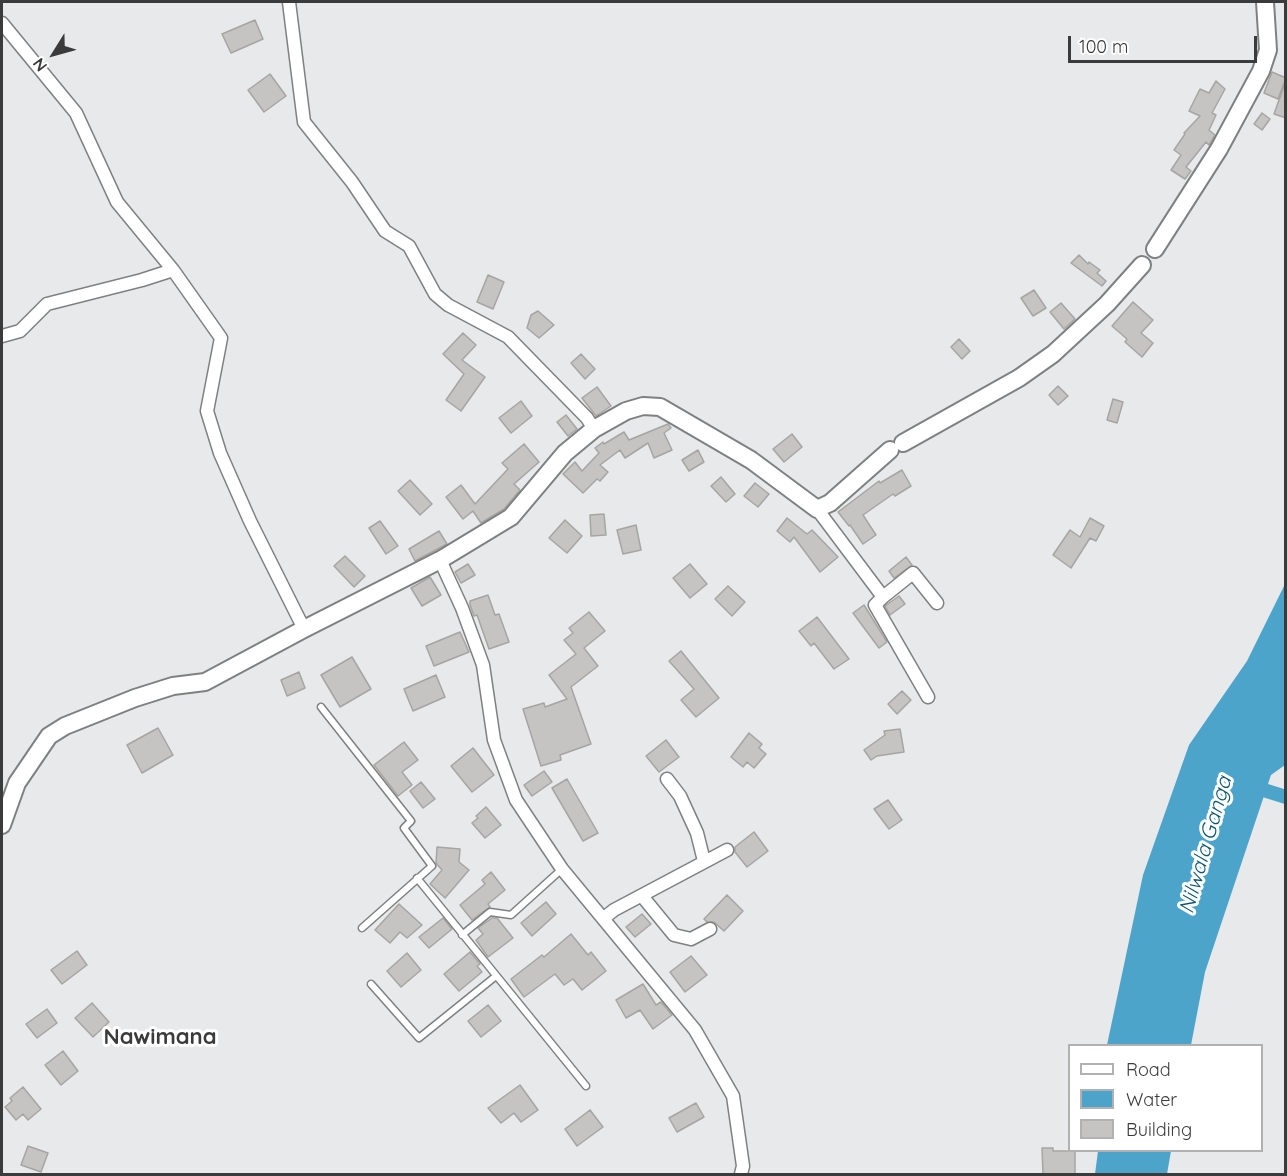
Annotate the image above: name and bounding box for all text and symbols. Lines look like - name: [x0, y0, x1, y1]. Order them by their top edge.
- north arrow: [24, 24, 84, 84]
- scale bar: [1071, 24, 1260, 62]
- text: 100 m: [1079, 35, 1128, 58]
- text: N: [28, 54, 51, 76]
- water label: Nilwala Ganga: [1174, 773, 1238, 917]
- district label: Nawimana: [104, 1024, 216, 1050]
- legend: [1068, 1044, 1263, 1152]
- text: Road: [1126, 1058, 1171, 1081]
- text: Water: [1126, 1088, 1177, 1111]
- text: Building: [1126, 1118, 1192, 1141]

